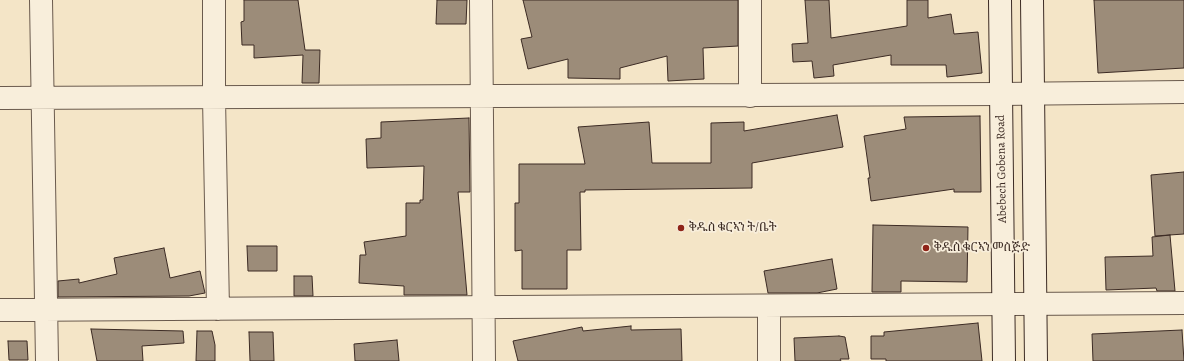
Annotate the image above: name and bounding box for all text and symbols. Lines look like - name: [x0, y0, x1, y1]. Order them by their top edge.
- street label: Abebech Gobena Road: [994, 115, 1010, 223]
- place label: ቅዱስ ቁርኣን ት/ቤት: [689, 221, 776, 235]
- marker: ቅዱስ ቁርኣን ት/ቤት: [676, 223, 686, 233]
- place label: ቅዱስ ቁርኣን መስጅድ: [934, 241, 1030, 255]
- marker: ቅዱስ ቁርኣን መስጅድ: [921, 243, 931, 253]

